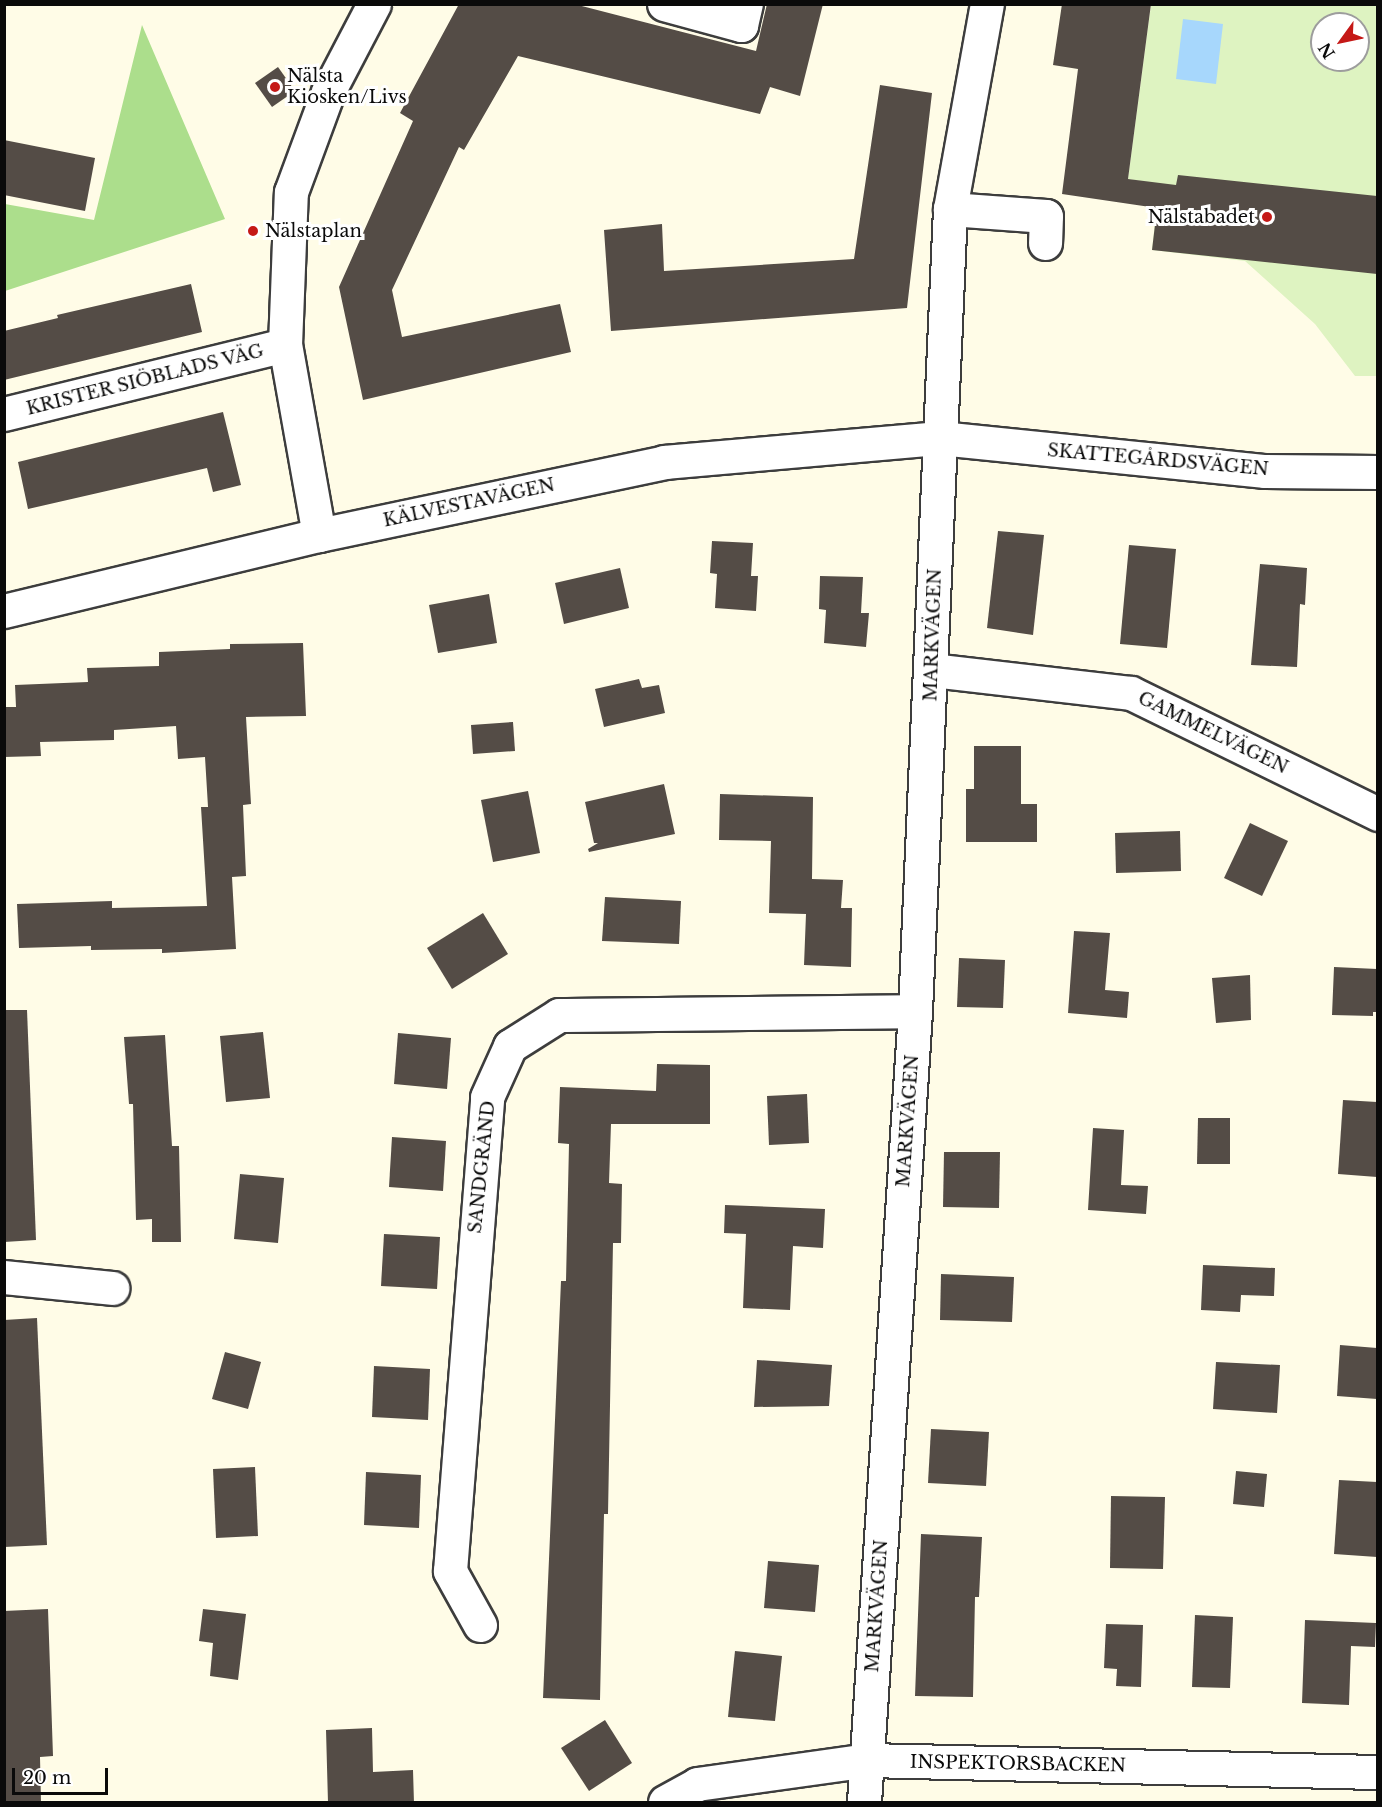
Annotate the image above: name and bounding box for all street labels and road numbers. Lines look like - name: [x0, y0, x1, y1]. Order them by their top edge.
- street label: KRISTER SIÖBLADS VÄG: [24, 340, 266, 420]
- street label: SKATTEGÅRDSVÄGEN: [1046, 440, 1270, 480]
- street label: KÄLVESTAVÄGEN: [381, 474, 557, 532]
- street label: MARKVÄGEN: [920, 568, 946, 702]
- street label: GAMMELVÄGEN: [1134, 687, 1292, 779]
- street label: MARKVÄGEN: [893, 1054, 923, 1188]
- street label: SANDGRÄND: [464, 1100, 500, 1234]
- street label: MARKVÄGEN: [862, 1539, 892, 1673]
- street label: INSPEKTORSBACKEN: [910, 1751, 1126, 1777]

